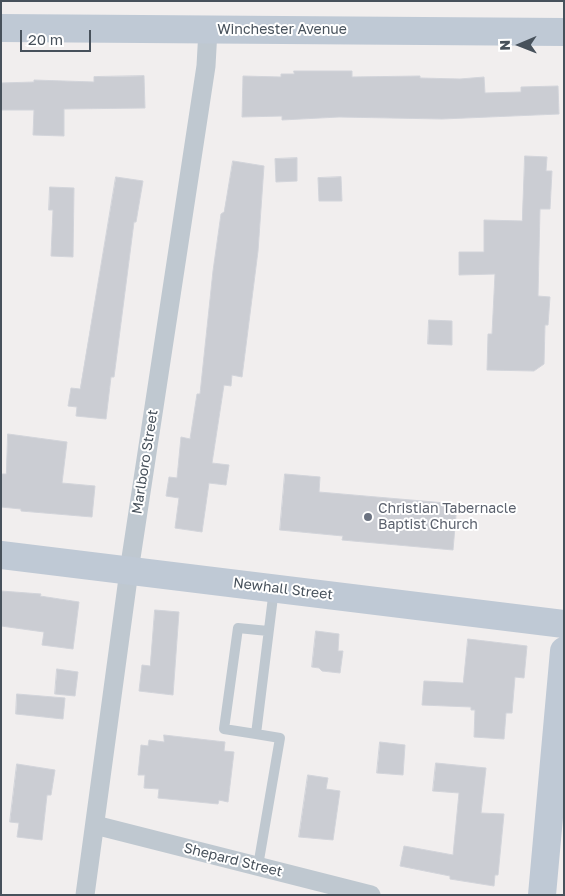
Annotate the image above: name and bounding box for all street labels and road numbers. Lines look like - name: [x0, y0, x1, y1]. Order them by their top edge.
- street label: Winchester Avenue: [217, 22, 347, 38]
- street label: Marlboro Street: [128, 409, 162, 515]
- street label: Newhall Street: [232, 575, 334, 603]
- street label: Shepard Street: [182, 840, 284, 880]

